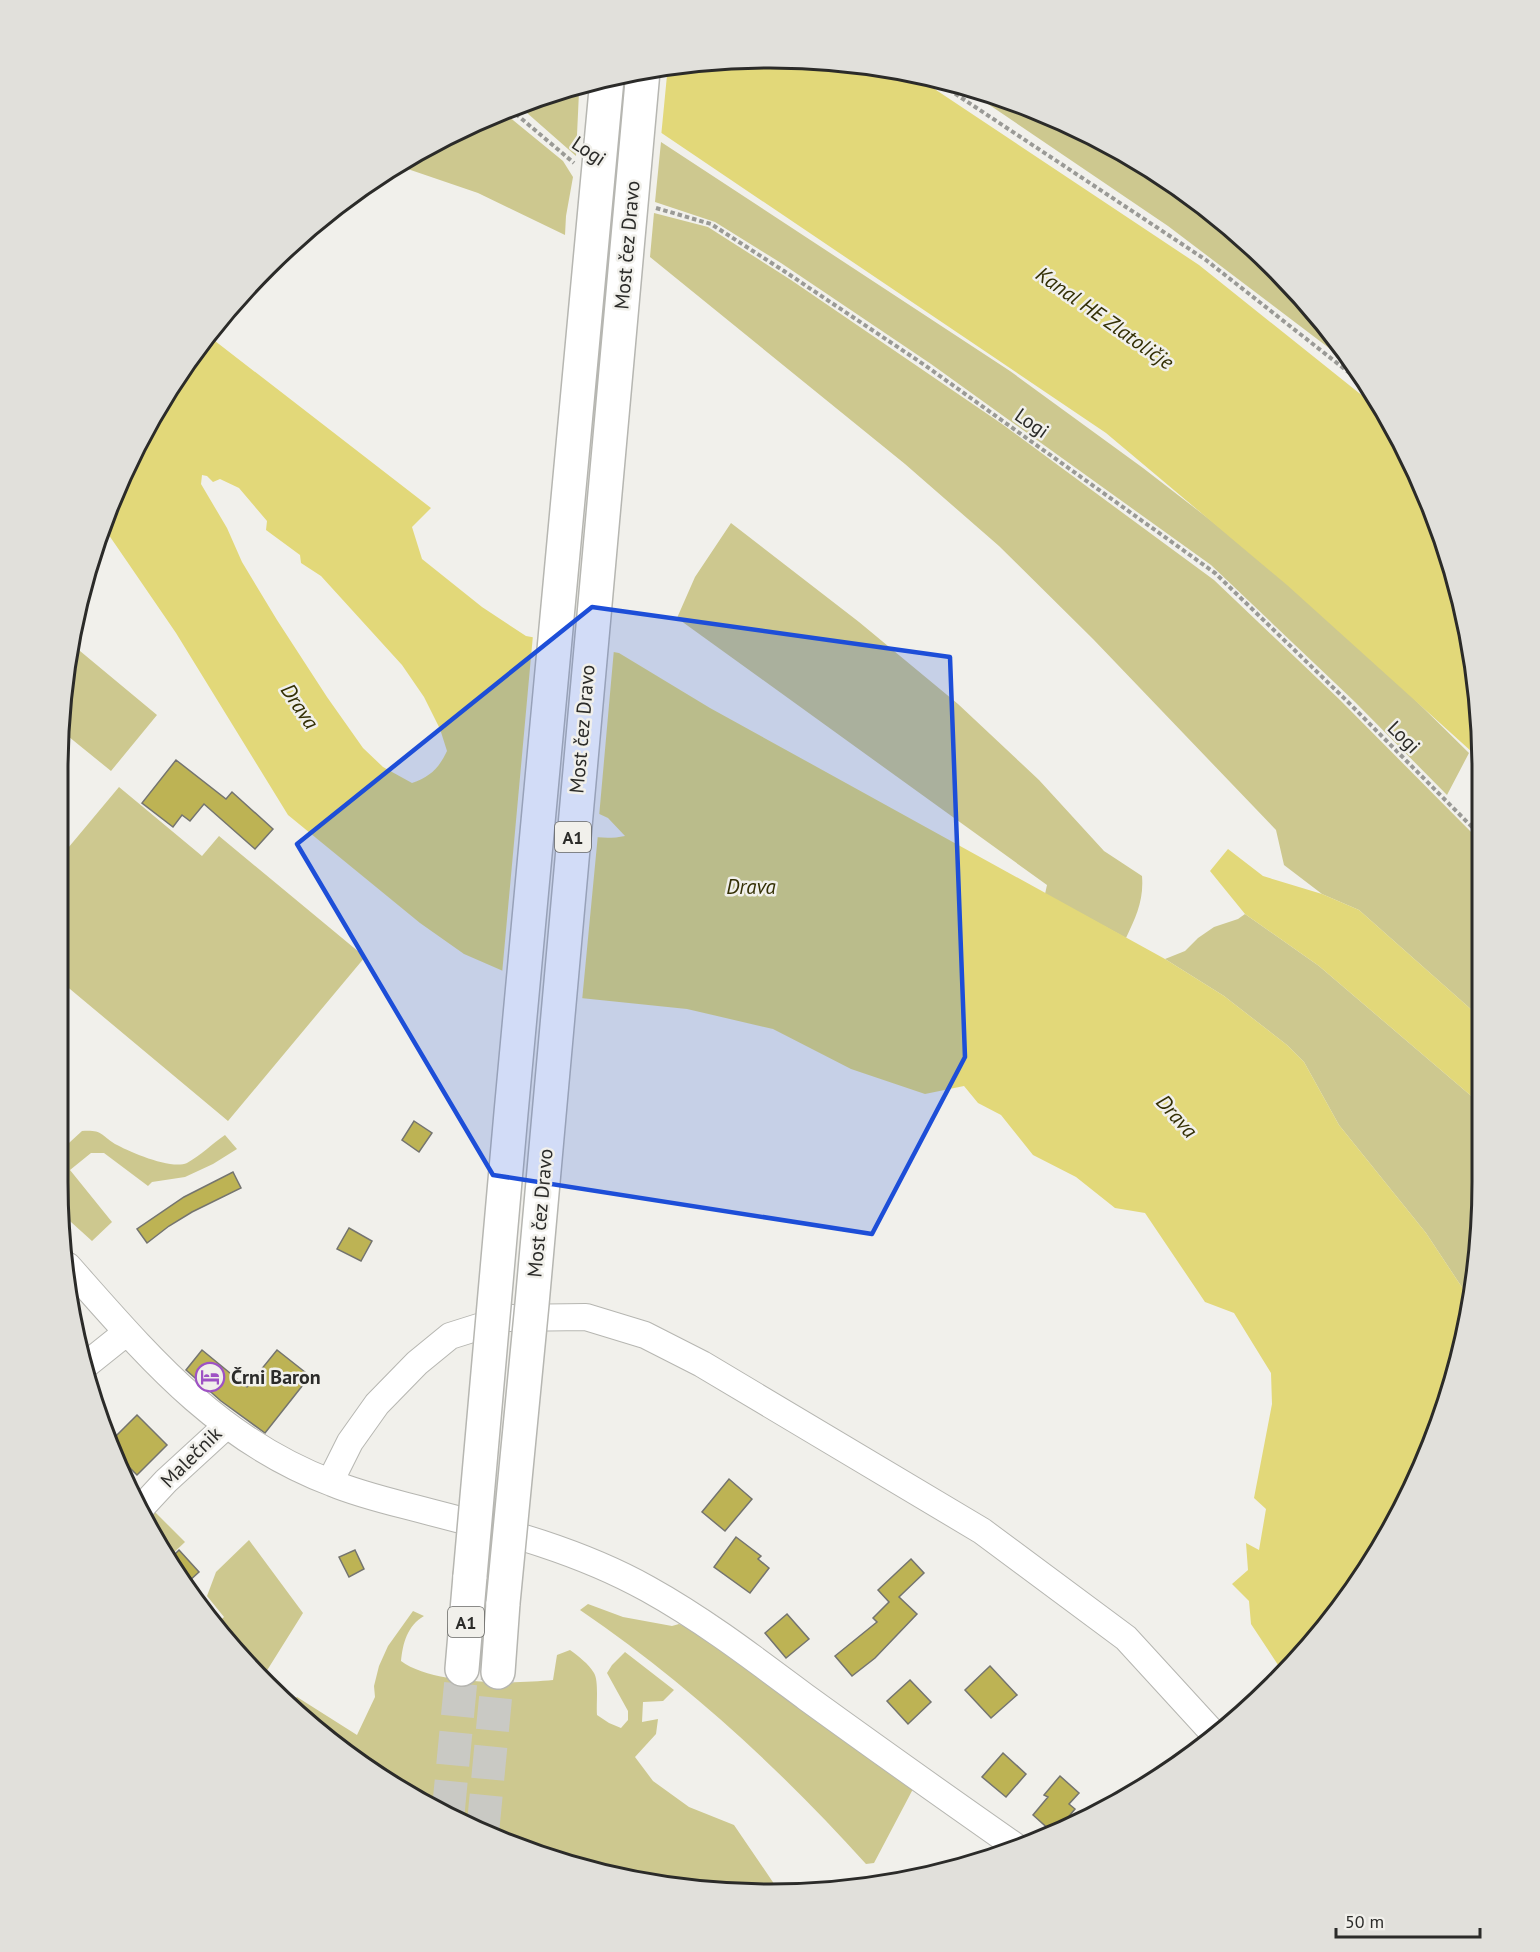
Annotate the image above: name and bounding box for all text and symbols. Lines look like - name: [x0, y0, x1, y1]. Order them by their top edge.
- street label: Logi: [567, 130, 611, 172]
- street label: Most čez Dravo: [608, 180, 646, 310]
- water label: Kanal HE Zlatoličje: [1031, 260, 1179, 376]
- street label: Logi: [1010, 402, 1054, 444]
- street label: Most čez Dravo: [563, 664, 601, 794]
- water label: Drava: [275, 678, 325, 735]
- street label: Logi: [1382, 715, 1426, 759]
- road number: A1: [555, 822, 591, 852]
- water label: Drava: [726, 873, 776, 900]
- water label: Drava: [1150, 1089, 1204, 1144]
- street label: Most čez Dravo: [521, 1148, 559, 1278]
- hotel icon: Črni Baron: [194, 1361, 226, 1393]
- place label: Črni Baron: [231, 1364, 321, 1390]
- street label: Malečnik: [155, 1420, 228, 1493]
- road number: A1: [448, 1607, 484, 1637]
- scale bar: [1336, 1901, 1480, 1939]
- text: 50 m: [1345, 1910, 1384, 1933]

